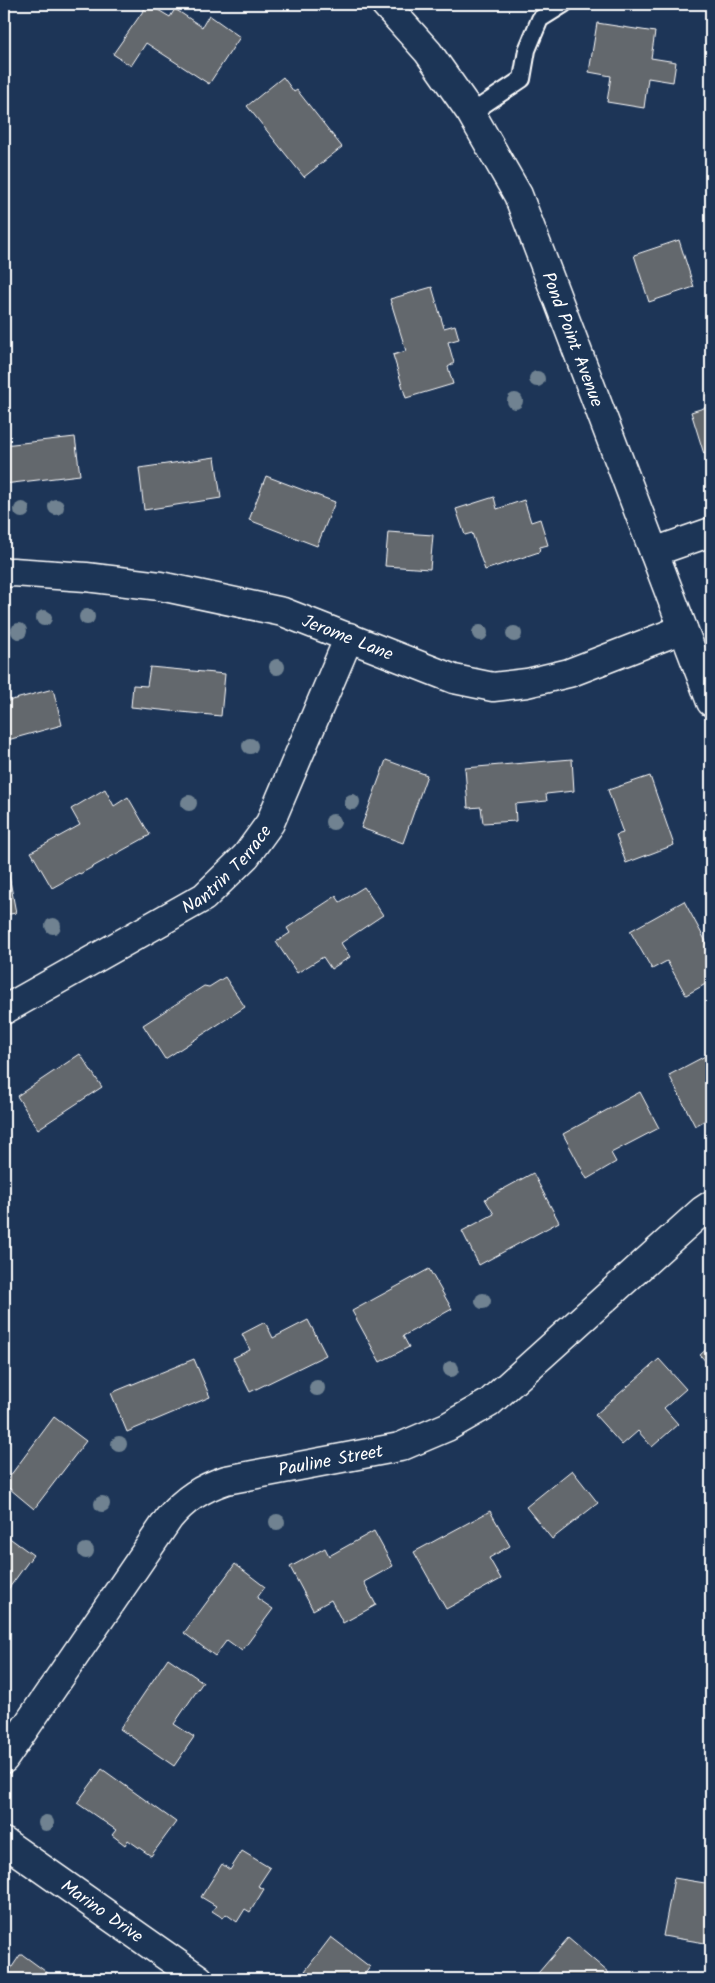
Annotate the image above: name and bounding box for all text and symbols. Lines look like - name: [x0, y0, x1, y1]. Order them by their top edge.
- street label: Pond Point Avenue: [533, 268, 610, 412]
- street label: Jerome Lane: [297, 608, 397, 670]
- street label: Nantrin Terrace: [177, 819, 280, 923]
- street label: Pauline Street: [276, 1437, 387, 1486]
- street label: Marino Drive: [54, 1873, 149, 1952]

